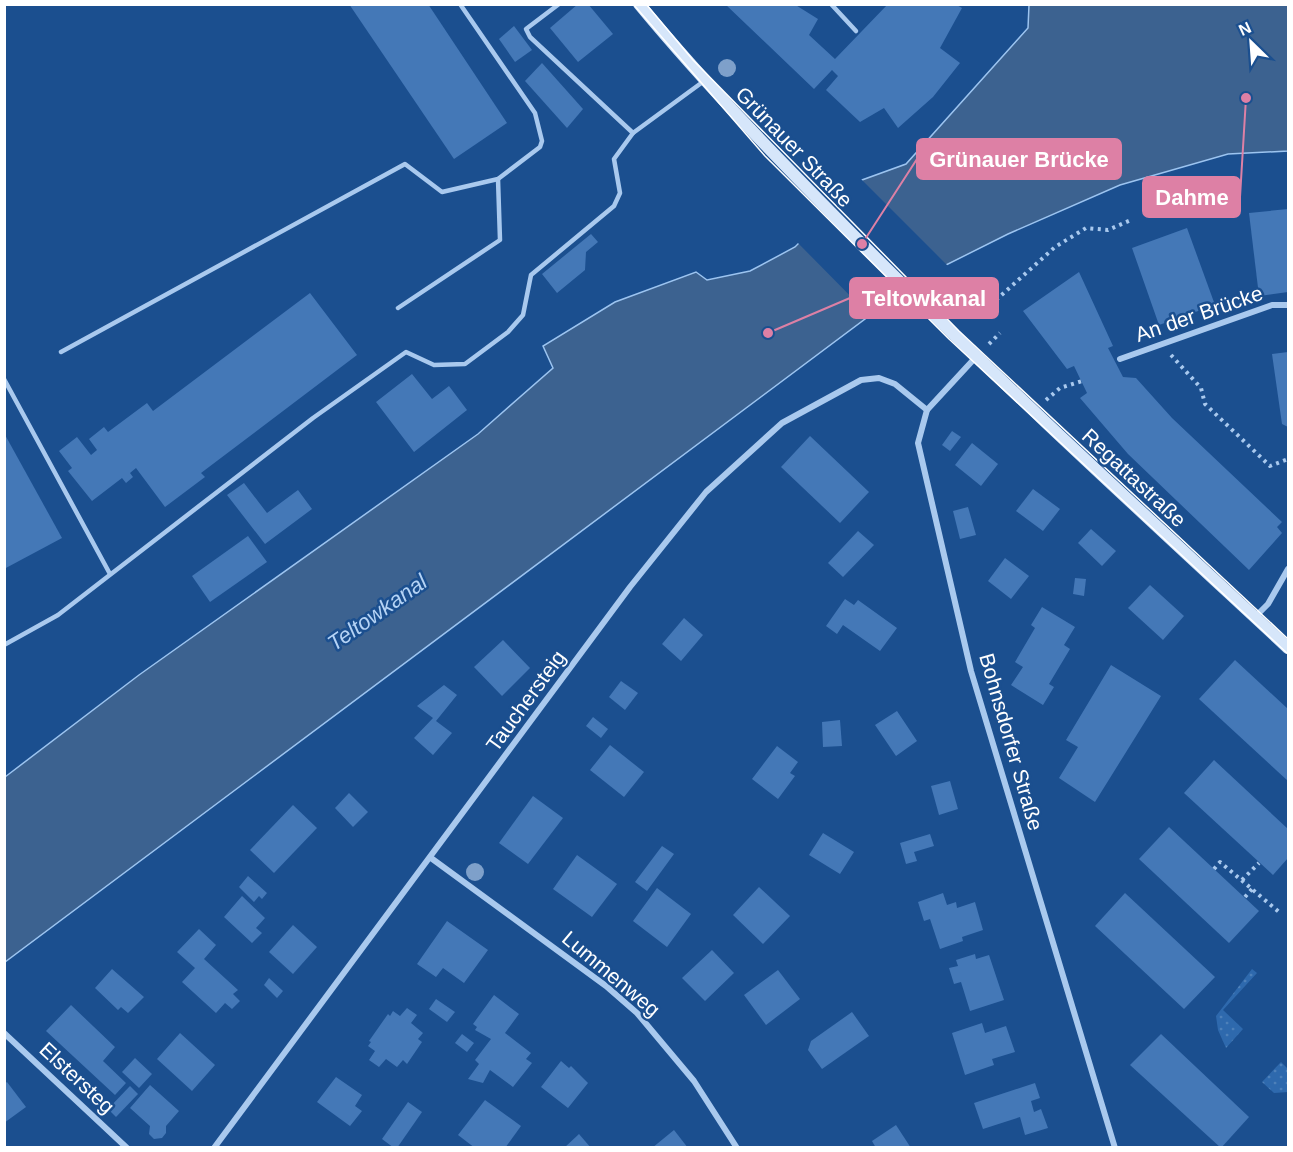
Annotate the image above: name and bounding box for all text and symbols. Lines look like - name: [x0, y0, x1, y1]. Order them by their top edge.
- north arrow: [1221, 12, 1281, 72]
- text: N: [1236, 19, 1254, 39]
- street label: Grünauer Straße: [731, 82, 857, 211]
- callout: Grünauer Brücke: [917, 139, 1121, 179]
- text: Grünauer Brücke: [929, 147, 1109, 172]
- callout: Dahme: [1143, 177, 1240, 217]
- text: Dahme: [1155, 185, 1229, 210]
- callout: Teltowkanal: [850, 278, 998, 318]
- street label: An der Brücke: [1132, 281, 1265, 346]
- text: Teltowkanal: [862, 286, 986, 311]
- street label: Regattastraße: [1078, 424, 1191, 531]
- water label: Teltowkanal: [323, 568, 433, 656]
- street label: Tauchersteig: [481, 646, 570, 756]
- street label: Bohnsdorfer Straße: [975, 651, 1048, 833]
- street label: Lummenweg: [558, 926, 665, 1021]
- street label: Elstersteg: [35, 1037, 119, 1118]

